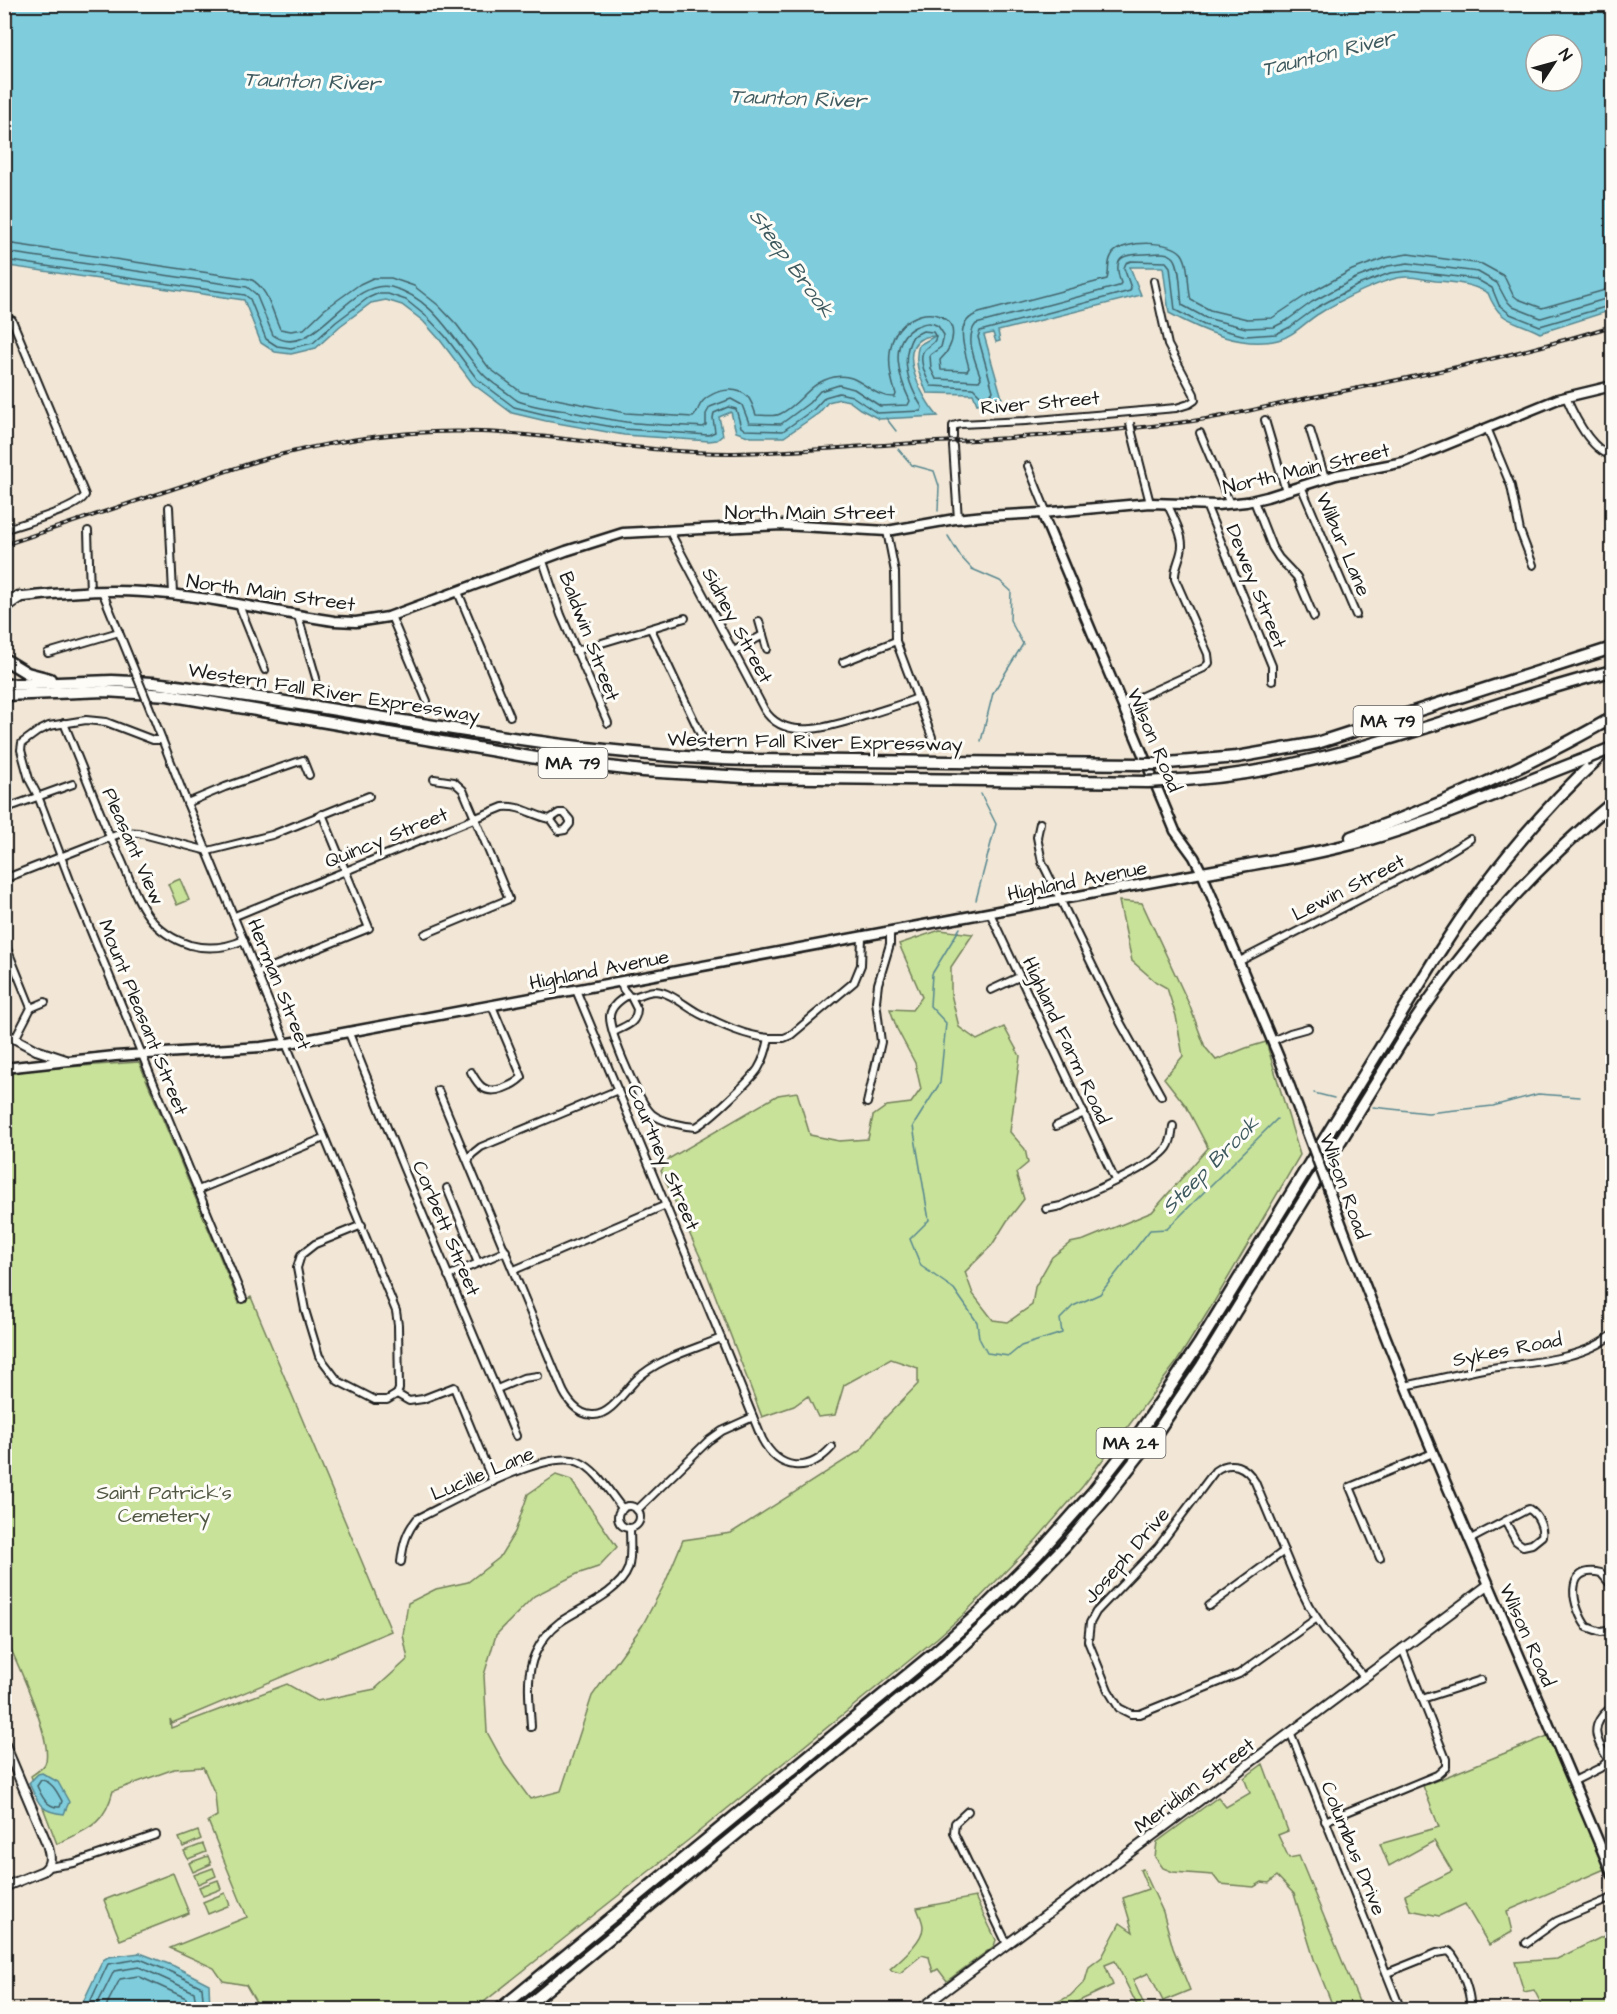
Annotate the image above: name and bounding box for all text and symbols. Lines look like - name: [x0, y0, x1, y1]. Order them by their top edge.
- water label: Taunton River: [1259, 22, 1400, 84]
- north arrow: [1524, 33, 1584, 93]
- text: N: [1553, 44, 1577, 65]
- water label: Taunton River: [243, 65, 383, 98]
- water label: Taunton River: [729, 82, 869, 115]
- water label: Steep Brook: [742, 203, 842, 324]
- street label: River Street: [979, 384, 1101, 422]
- street label: North Main Street: [1220, 436, 1392, 502]
- street label: Wilbur Lane: [1309, 488, 1378, 601]
- street label: North Main Street: [725, 499, 895, 527]
- street label: Dewey Street: [1218, 520, 1294, 653]
- street label: Sidney Street: [694, 563, 779, 689]
- street label: North Main Street: [185, 567, 357, 619]
- street label: Baldwin Street: [552, 568, 627, 705]
- street label: Western Fall River Expressway: [186, 656, 482, 731]
- street label: Wilson Road: [1120, 684, 1188, 797]
- road number: MA 79: [1354, 706, 1422, 736]
- street label: Western Fall River Expressway: [667, 725, 963, 760]
- road number: MA 79: [538, 748, 608, 778]
- street label: Pleasant View: [95, 783, 171, 910]
- street label: Quincy Street: [321, 800, 453, 876]
- street label: Lewin Street: [1287, 847, 1410, 928]
- street label: Highland Avenue: [1005, 854, 1150, 909]
- street label: Herman Street: [240, 914, 318, 1054]
- street label: Mount Pleasant Street: [91, 915, 195, 1119]
- street label: Highland Avenue: [527, 943, 672, 998]
- street label: Highland Farm Road: [1014, 952, 1117, 1129]
- street label: Courtney Street: [619, 1080, 706, 1235]
- water label: Steep Brook: [1155, 1109, 1267, 1221]
- street label: Wilson Road: [1312, 1130, 1376, 1243]
- street label: Corbett Street: [405, 1156, 487, 1300]
- street label: Sykes Road: [1450, 1326, 1564, 1375]
- road number: MA 24: [1096, 1428, 1166, 1458]
- street label: Lucille Lane: [426, 1440, 538, 1508]
- park label: Saint Patrick's Cemetery: [96, 1479, 232, 1531]
- street label: Joseph Drive: [1077, 1501, 1177, 1610]
- street label: Wilson Road: [1492, 1579, 1562, 1691]
- street label: Meridian Street: [1128, 1731, 1261, 1840]
- street label: Columbus Drive: [1314, 1777, 1393, 1920]

